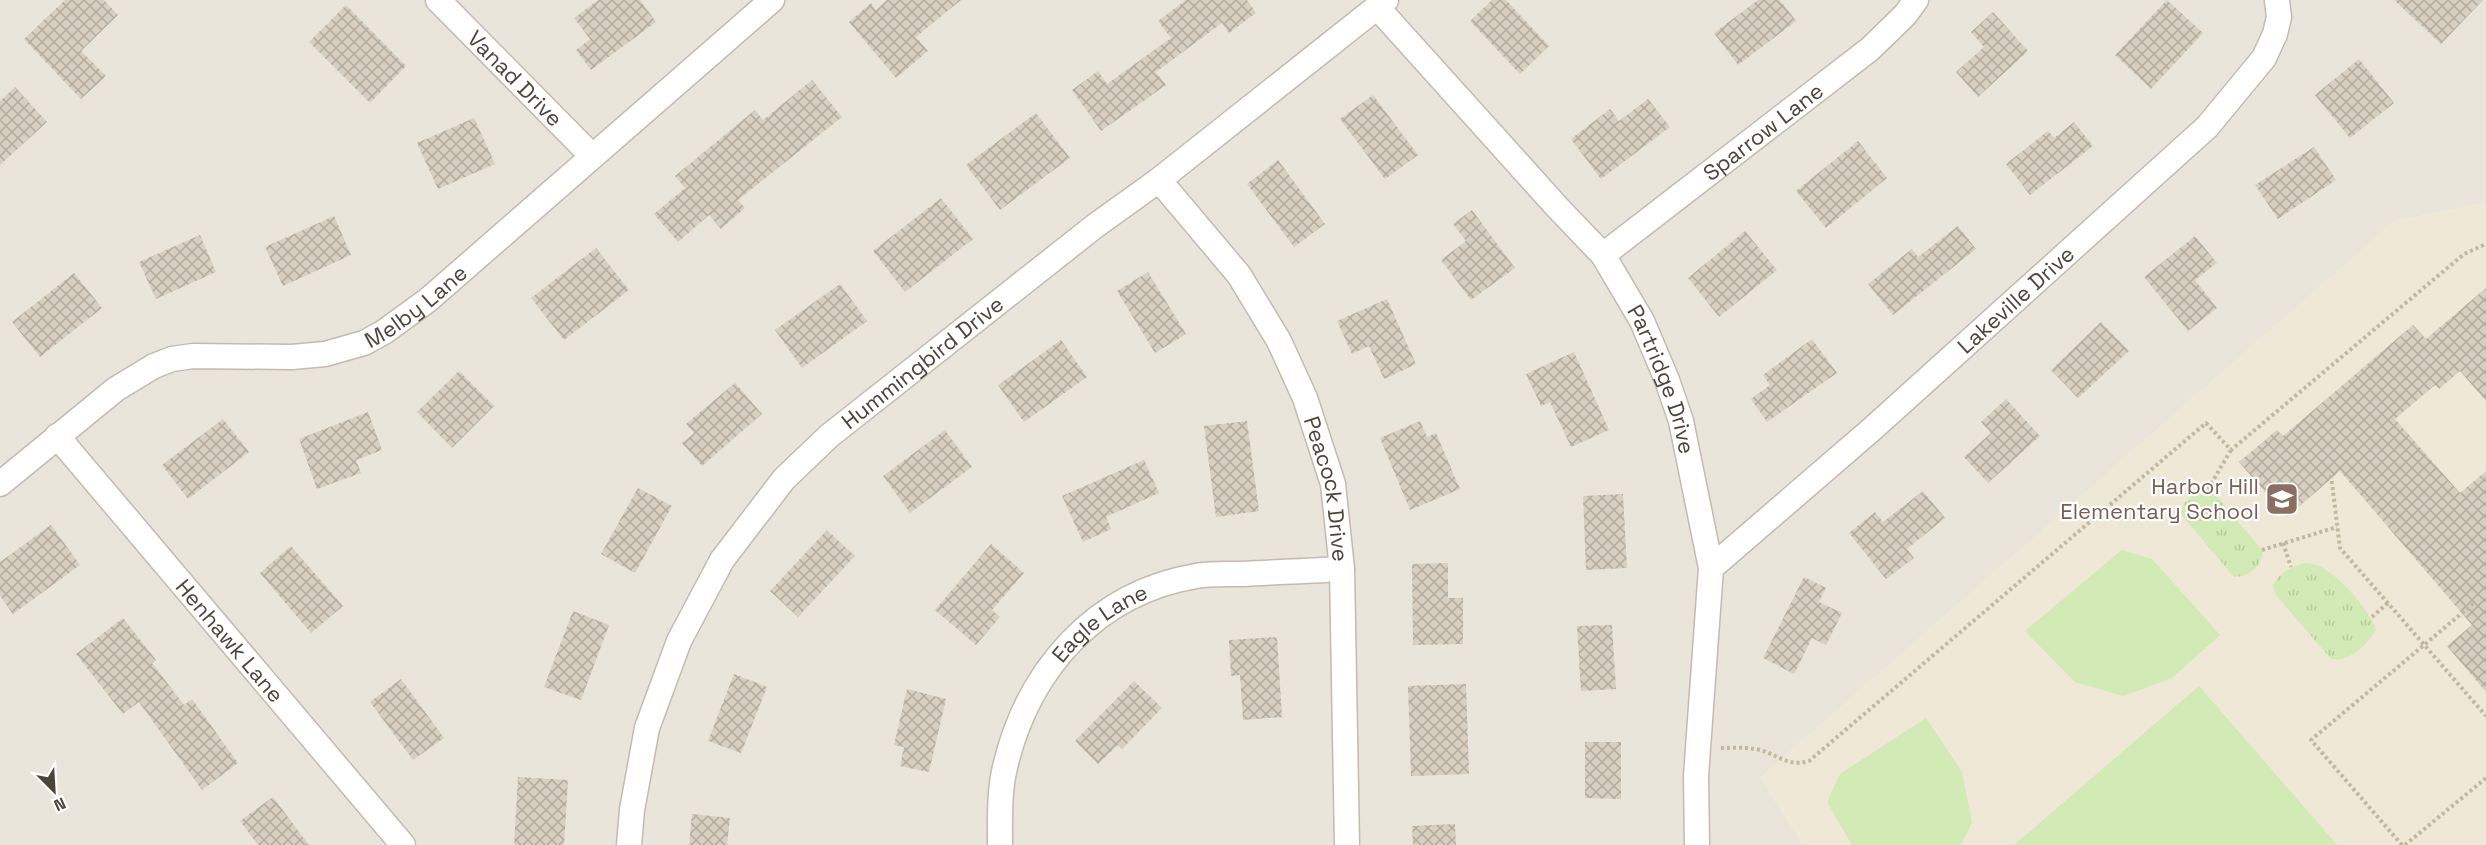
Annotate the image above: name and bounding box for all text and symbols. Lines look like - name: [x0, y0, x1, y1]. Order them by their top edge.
- street label: Vanad Drive: [462, 24, 569, 132]
- street label: Sparrow Lane: [1697, 76, 1829, 187]
- street label: Lakeville Drive: [1951, 240, 2080, 360]
- street label: Melby Lane: [359, 258, 473, 354]
- street label: Hummingbird Drive: [836, 290, 1009, 435]
- street label: Partridge Drive: [1621, 299, 1701, 456]
- street label: Peacock Drive: [1298, 412, 1355, 563]
- place label: Harbor Hill Elementary School: [2060, 472, 2259, 525]
- school or university icon: Harbor Hill Elementary School: [2264, 481, 2300, 517]
- street label: Henhawk Lane: [170, 573, 290, 708]
- street label: Eagle Lane: [1045, 577, 1152, 668]
- north arrow: [24, 761, 84, 821]
- text: N: [51, 792, 69, 816]

